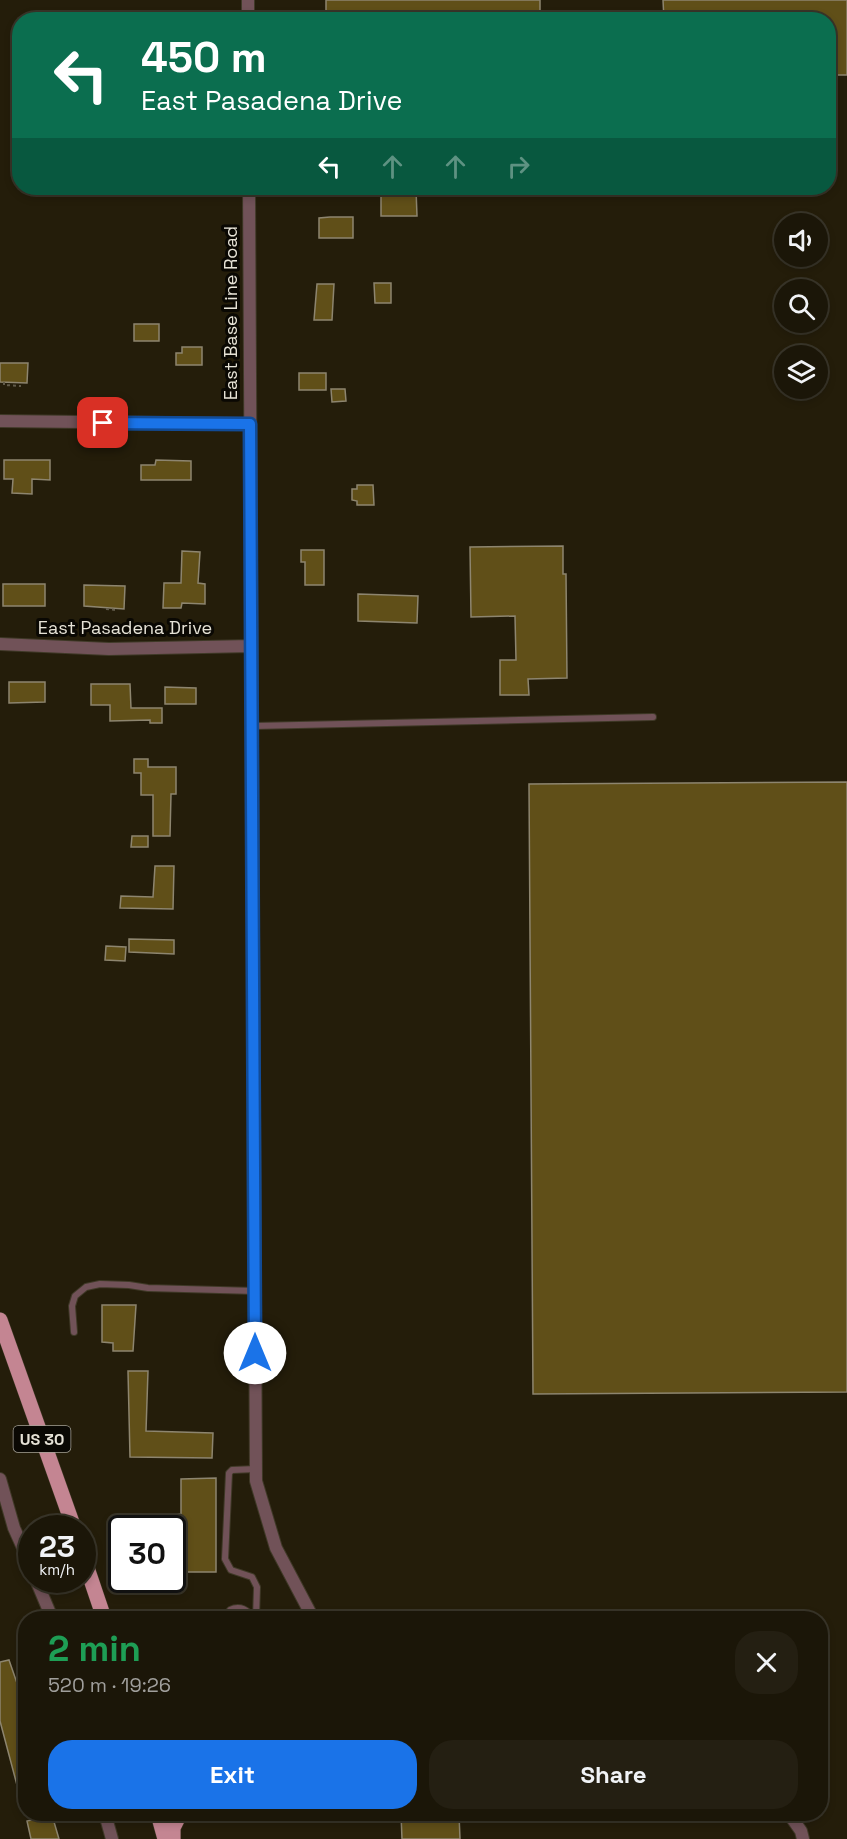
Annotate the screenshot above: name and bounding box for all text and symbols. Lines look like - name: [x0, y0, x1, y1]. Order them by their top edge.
- text: 450 m: [141, 31, 267, 84]
- icon: left: [42, 36, 120, 114]
- text: East Pasadena Drive: [141, 83, 403, 118]
- icon: left: [313, 150, 346, 183]
- icon: ahead: [376, 150, 409, 183]
- icon: ahead: [439, 150, 472, 183]
- icon: right: [502, 150, 535, 183]
- map controls: [774, 213, 828, 399]
- button: sound: [774, 213, 828, 267]
- street label: East Base Line Road: [219, 226, 242, 400]
- button: search: [774, 279, 828, 333]
- button: layers: [774, 345, 828, 399]
- pin: [77, 397, 128, 448]
- icon: arrive: [86, 406, 119, 439]
- street label: East Pasadena Drive: [38, 616, 212, 639]
- position arrow: [223, 1321, 287, 1385]
- road number: US 30: [14, 1426, 70, 1452]
- speed limit sign: 30: [108, 1515, 186, 1593]
- text: 23: [39, 1527, 75, 1566]
- text: km/h: [39, 1560, 75, 1579]
- text: 2 min: [48, 1626, 141, 1672]
- button: close: [735, 1631, 798, 1694]
- text: 520 m · 19:26: [48, 1672, 171, 1698]
- button: Exit: [48, 1740, 417, 1809]
- button: Share: [429, 1740, 798, 1809]

